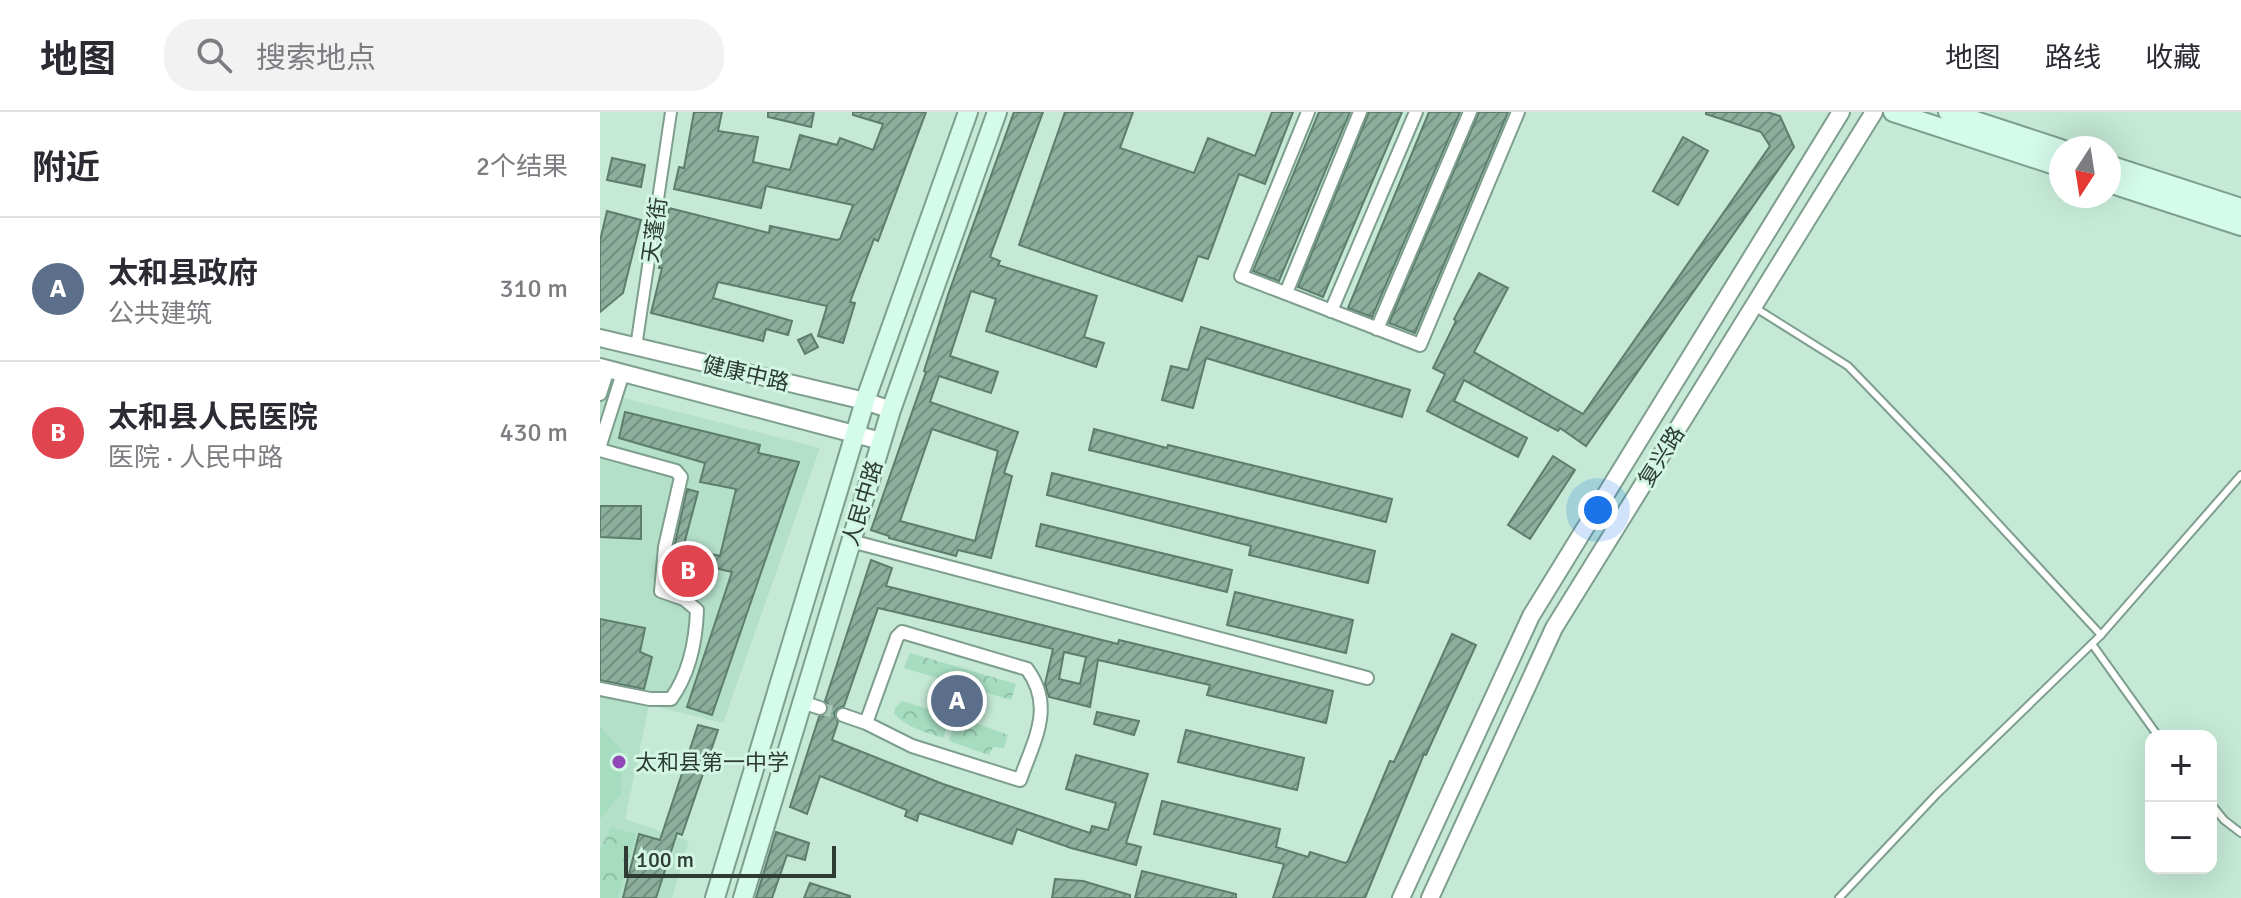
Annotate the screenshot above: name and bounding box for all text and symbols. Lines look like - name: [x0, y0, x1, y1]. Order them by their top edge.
- search box: [164, 19, 724, 91]
- icon: search: [192, 33, 236, 77]
- text: 地图: [40, 36, 116, 83]
- text: 搜索地点: [256, 40, 376, 77]
- text: 地图: [1945, 41, 2001, 75]
- text: 路线: [2045, 41, 2101, 75]
- text: 收藏: [2145, 41, 2201, 75]
- north arrow: [2049, 136, 2121, 208]
- text: 附近: [32, 147, 100, 189]
- text: 2个结果: [476, 151, 568, 183]
- street label: 天蓬街: [637, 196, 672, 265]
- text: 太和县政府: [108, 255, 258, 292]
- text: A: [50, 273, 66, 305]
- text: 310 m: [499, 273, 568, 305]
- text: 公共建筑: [108, 298, 212, 330]
- street label: 健康中路: [700, 350, 792, 397]
- text: 太和县人民医院: [108, 399, 318, 436]
- text: B: [50, 417, 66, 449]
- text: 430 m: [499, 417, 568, 449]
- street label: 复兴路: [1632, 421, 1690, 491]
- text: 医院 · 人民中路: [108, 442, 283, 474]
- street label: 人民中路: [837, 457, 888, 549]
- your location: [1578, 490, 1618, 530]
- pin: B: [662, 541, 714, 601]
- pin: A: [931, 671, 983, 731]
- map controls: [2145, 730, 2217, 874]
- button: +: [2145, 730, 2217, 802]
- place label: 太和县第一中学: [635, 749, 789, 776]
- marker: 太和县第一中学: [610, 753, 628, 771]
- button: −: [2145, 802, 2217, 874]
- scale bar: [624, 842, 836, 878]
- text: 100 m: [636, 846, 694, 873]

